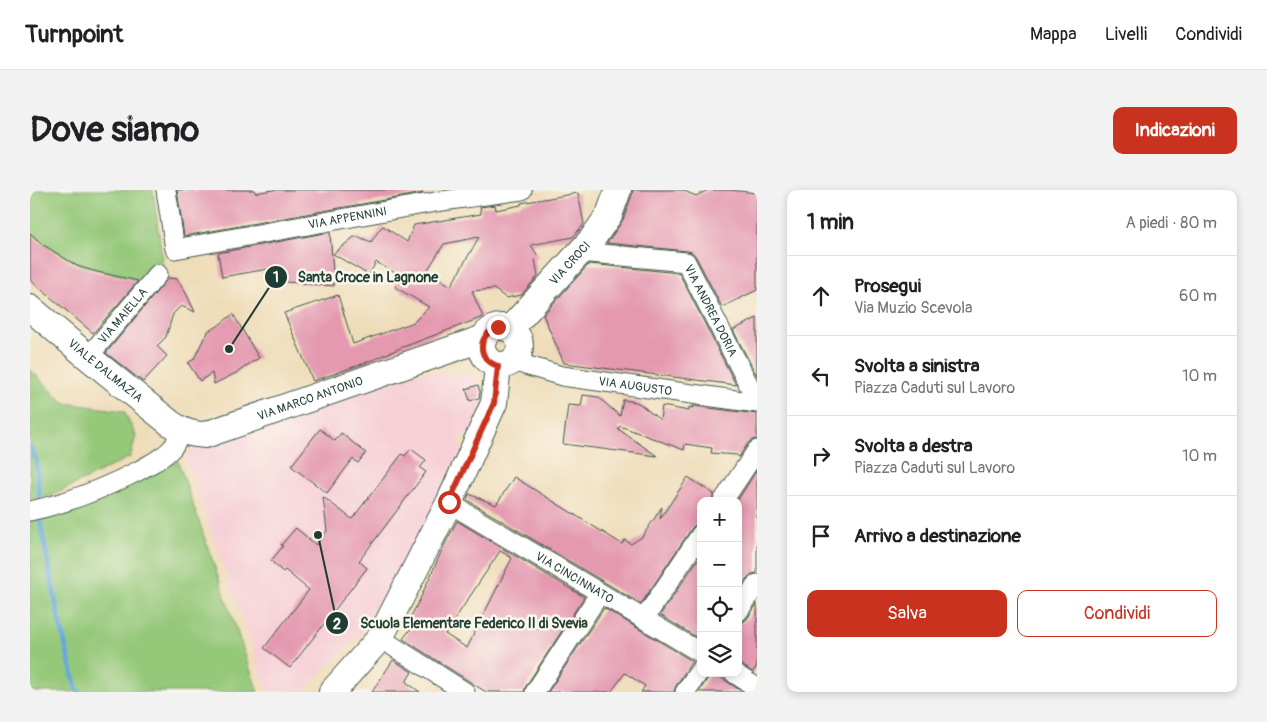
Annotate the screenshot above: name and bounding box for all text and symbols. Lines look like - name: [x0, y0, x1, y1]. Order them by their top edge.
- text: Turnpoint: [25, 20, 123, 49]
- text: Mappa: [1030, 23, 1077, 46]
- text: Livelli: [1105, 23, 1147, 46]
- text: Condividi: [1175, 23, 1242, 46]
- button: Indicazioni: [1113, 107, 1237, 154]
- text: Dove siamo: [30, 108, 199, 152]
- street label: VIA APPENNINI: [307, 204, 388, 233]
- text: 1 min: [807, 209, 854, 236]
- text: A piedi · 80 m: [1125, 213, 1217, 233]
- street label: VIA CROCI: [547, 239, 594, 288]
- street label: VIA ANDREA DORIA: [681, 262, 740, 360]
- callout: Santa Croce in Lagnone: [263, 263, 448, 292]
- text: 1: [273, 268, 279, 287]
- text: Santa Croce in Lagnone: [298, 269, 439, 286]
- text: Prosegui: [854, 274, 921, 298]
- icon: ahead: [807, 282, 835, 310]
- street label: VIA MAIELLA: [95, 285, 151, 347]
- text: 60 m: [1179, 286, 1217, 306]
- text: Via Muzio Scevola: [854, 298, 973, 318]
- route end: [487, 316, 510, 339]
- street label: VIALE DALMAZIA: [65, 336, 146, 406]
- text: Svolta a sinistra: [854, 354, 980, 378]
- icon: left: [807, 362, 835, 390]
- text: 10 m: [1182, 366, 1217, 386]
- street label: VIA MARCO ANTONIO: [255, 374, 365, 424]
- street label: VIA AUGUSTO: [598, 374, 673, 399]
- text: Piazza Caduti sul Lavoro: [854, 378, 1015, 398]
- text: Svolta a destra: [854, 434, 973, 458]
- icon: right: [807, 442, 835, 470]
- text: 10 m: [1182, 446, 1217, 466]
- text: Piazza Caduti sul Lavoro: [854, 458, 1015, 478]
- route start: [438, 491, 461, 514]
- map controls: [697, 497, 742, 677]
- button: +: [697, 497, 742, 542]
- icon: arrive: [807, 522, 835, 550]
- text: Arrivo a destinazione: [854, 524, 1021, 548]
- button: −: [697, 542, 742, 587]
- street label: VIA CINCINNATO: [533, 549, 616, 607]
- button: locate: [697, 587, 742, 632]
- button: Salva: [807, 590, 1007, 637]
- button: Condividi: [1017, 590, 1217, 637]
- callout: Scuola Elementare Federico II di Svevia: [325, 609, 597, 638]
- text: 2: [333, 615, 341, 634]
- text: Scuola Elementare Federico II di Svevia: [360, 615, 588, 632]
- button: layers: [697, 632, 742, 677]

